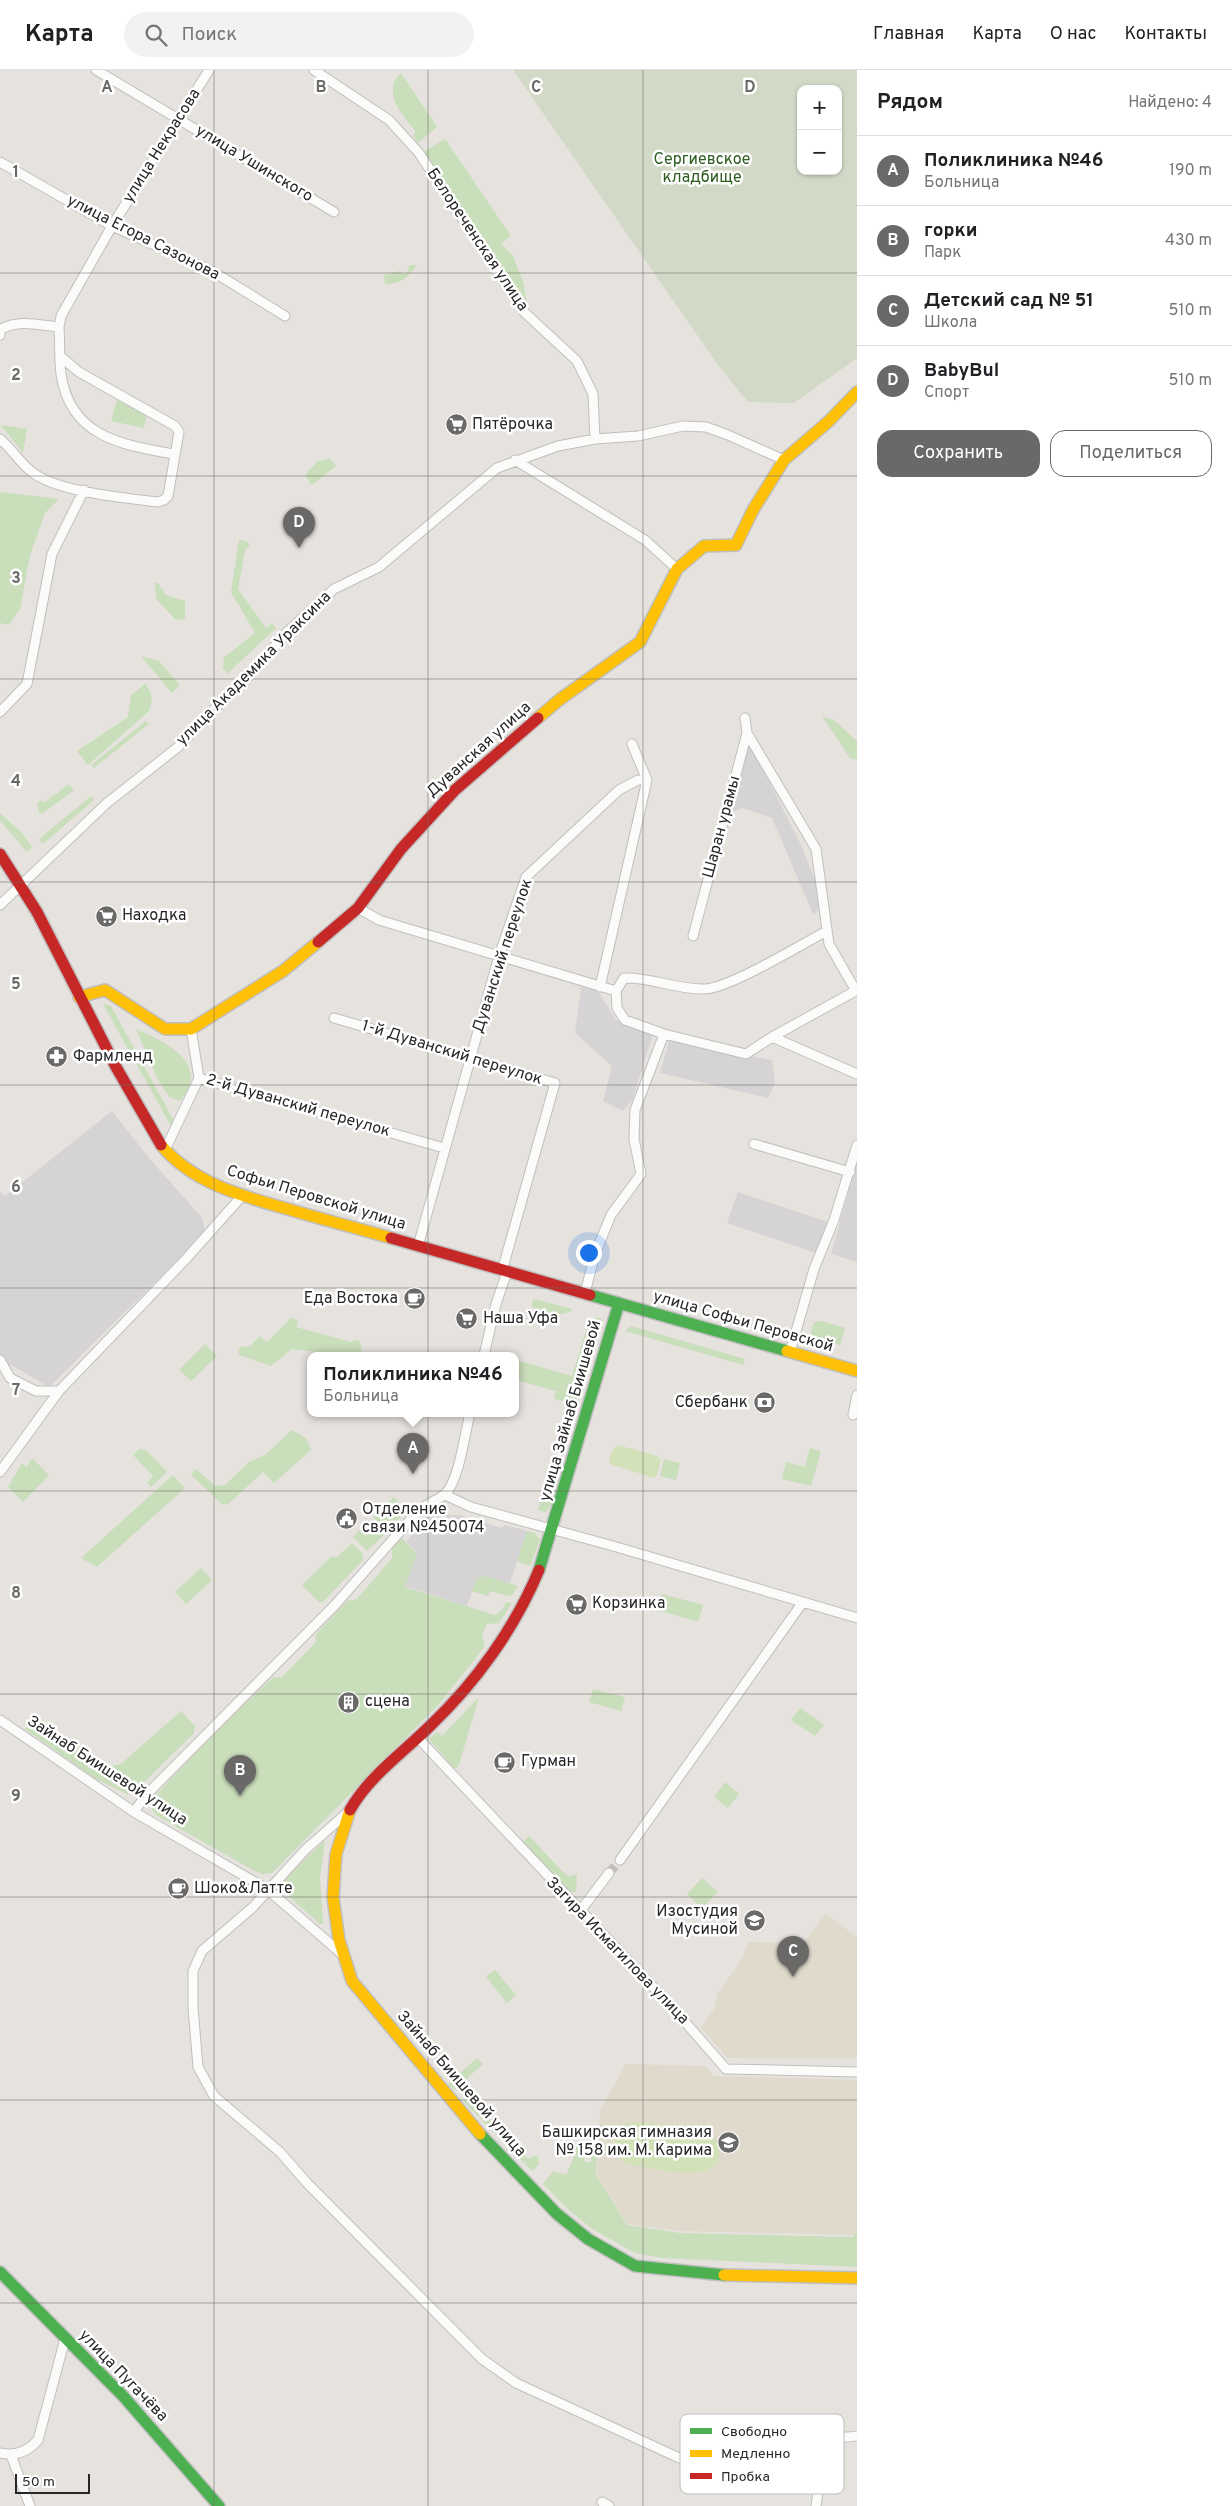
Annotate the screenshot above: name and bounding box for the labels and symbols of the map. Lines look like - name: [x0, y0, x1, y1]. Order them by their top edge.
- text: A: [101, 78, 113, 98]
- text: B: [315, 78, 327, 98]
- text: C: [531, 78, 541, 98]
- text: D: [744, 78, 756, 98]
- street label: улица Некрасова: [119, 85, 205, 207]
- street label: улица Ушинского: [192, 121, 317, 207]
- park label: Сергиевское кладбище: [654, 150, 750, 188]
- text: 1: [13, 163, 19, 183]
- street label: Белореченская улица: [422, 165, 532, 315]
- street label: улица Егора Сазонова: [63, 191, 223, 285]
- text: 2: [11, 366, 21, 386]
- supermarket icon: Пятёрочка: [444, 413, 468, 437]
- place label: Пятёрочка: [472, 415, 553, 435]
- pin: D: [283, 507, 315, 548]
- text: 3: [11, 569, 21, 589]
- street label: улица Академика Ураксина: [172, 587, 336, 751]
- street label: Дуванская улица: [423, 698, 535, 802]
- text: 4: [11, 772, 21, 792]
- street label: Шаран урамы: [699, 774, 745, 880]
- street label: Дуванский переулок: [469, 876, 537, 1036]
- supermarket icon: Находка: [94, 904, 118, 928]
- place label: Находка: [122, 906, 187, 926]
- text: 5: [11, 975, 21, 995]
- street label: 1-й Дуванский переулок: [359, 1016, 545, 1090]
- pharmacy icon: Фармленд: [45, 1045, 69, 1069]
- place label: Фармленд: [73, 1047, 153, 1067]
- street label: 2-й Дуванский переулок: [204, 1070, 392, 1142]
- street label: Софьи Перовской улица: [224, 1161, 408, 1235]
- text: 6: [11, 1178, 21, 1198]
- your location: [576, 1240, 602, 1266]
- cafe icon: Еда Востока: [402, 1287, 426, 1311]
- street label: улица Софьи Перовской: [651, 1287, 835, 1357]
- place label: Еда Востока: [304, 1289, 398, 1309]
- supermarket icon: Наша Уфа: [455, 1307, 479, 1331]
- place label: Наша Уфа: [483, 1309, 558, 1329]
- street label: улица Зайнаб Биишевой: [536, 1318, 606, 1504]
- text: 7: [12, 1381, 20, 1401]
- bank icon: Сбербанк: [752, 1391, 776, 1415]
- place label: Сбербанк: [675, 1393, 748, 1413]
- pin: A: [397, 1433, 429, 1474]
- place label: Отделение связи №450074: [362, 1500, 485, 1538]
- public building icon: Отделение связи №450074: [334, 1507, 358, 1531]
- text: 8: [11, 1584, 21, 1604]
- supermarket icon: Корзинка: [564, 1592, 588, 1616]
- place label: Корзинка: [592, 1594, 665, 1614]
- building icon: сцена: [337, 1690, 361, 1714]
- place label: сцена: [365, 1692, 410, 1712]
- street label: Зайнаб Биишевой улица: [23, 1712, 191, 1830]
- cafe icon: Гурман: [493, 1750, 517, 1774]
- place label: Гурман: [521, 1752, 576, 1772]
- pin: B: [224, 1755, 256, 1796]
- text: 9: [11, 1787, 21, 1807]
- street label: Загира Исмагилова улица: [541, 1873, 693, 2029]
- cafe icon: Шоко&Латте: [166, 1877, 190, 1901]
- place label: Шоко&Латте: [194, 1879, 293, 1899]
- place label: Изостудия Мусиной: [656, 1902, 738, 1940]
- school or university icon: Изостудия Мусиной: [742, 1909, 766, 1933]
- pin: C: [777, 1936, 809, 1977]
- street label: Зайнаб Биишевой улица: [392, 2007, 530, 2161]
- place label: Башкирская гимназия № 158 им. М. Карима: [541, 2123, 712, 2161]
- school or university icon: Башкирская гимназия № 158 им. М. Карима: [716, 2130, 740, 2154]
- street label: улица Пугачёва: [74, 2326, 172, 2426]
- legend: [680, 2414, 844, 2494]
- text: Свободно: [721, 2424, 787, 2441]
- text: Медленно: [721, 2446, 790, 2463]
- text: Пробка: [721, 2469, 770, 2486]
- scale bar: [15, 2471, 90, 2494]

